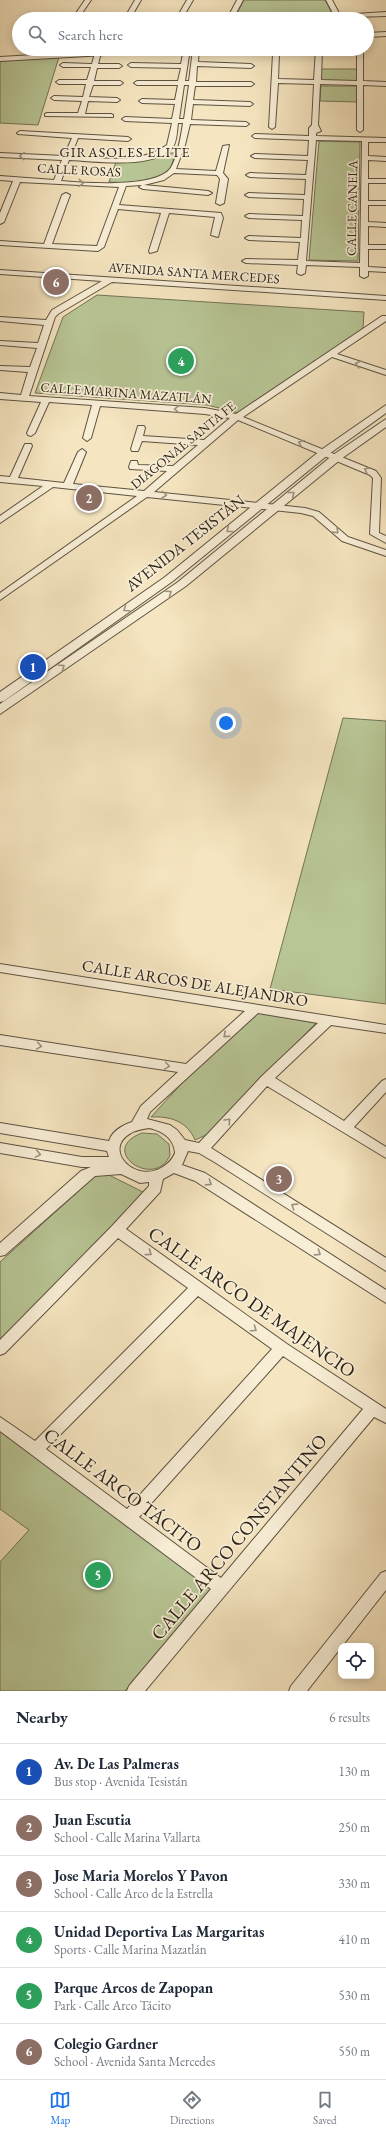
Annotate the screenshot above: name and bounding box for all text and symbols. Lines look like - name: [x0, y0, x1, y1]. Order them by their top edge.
- search box: [12, 12, 374, 56]
- icon: search: [26, 23, 48, 45]
- text: Search here: [58, 25, 123, 44]
- district label: GIRASOLES ELITE: [60, 143, 190, 161]
- one-way arrow: [19, 152, 25, 160]
- street label: CALLE ROSAS: [37, 159, 121, 181]
- street label: CALLE CANELA: [343, 159, 361, 256]
- one-way arrow: [78, 178, 84, 187]
- street label: AVENIDA SANTA MERCEDES: [107, 258, 280, 287]
- pin: 6: [43, 267, 69, 297]
- pin: 4: [168, 346, 194, 376]
- one-way arrow: [354, 360, 361, 369]
- street label: CALLE MARINA MAZATLÁN: [40, 379, 213, 408]
- street label: DIAGONAL SANTA FE: [127, 397, 239, 493]
- one-way arrow: [174, 404, 180, 413]
- one-way arrow: [298, 439, 305, 447]
- one-way arrow: [364, 467, 371, 475]
- pin: 2: [76, 483, 102, 513]
- street label: AVENIDA TESISTÁN: [120, 490, 249, 597]
- one-way arrow: [161, 490, 167, 499]
- one-way arrow: [288, 491, 295, 498]
- one-way arrow: [226, 525, 234, 532]
- one-way arrow: [331, 526, 339, 534]
- one-way arrow: [165, 590, 172, 598]
- one-way arrow: [123, 604, 130, 612]
- pin: 1: [20, 652, 46, 682]
- one-way arrow: [58, 664, 65, 672]
- your location: [216, 713, 236, 733]
- street label: CALLE ARCOS DE ALEJANDRO: [80, 955, 310, 1011]
- one-way arrow: [223, 1030, 231, 1038]
- one-way arrow: [35, 1041, 42, 1050]
- one-way arrow: [164, 1061, 170, 1070]
- one-way arrow: [223, 1118, 231, 1126]
- one-way arrow: [35, 1150, 42, 1158]
- pin: 3: [266, 1164, 292, 1194]
- one-way arrow: [205, 1178, 212, 1186]
- one-way arrow: [291, 1204, 298, 1211]
- street label: CALLE ARCO DE MAJENCIO: [143, 1221, 361, 1383]
- one-way arrow: [144, 1248, 151, 1255]
- one-way arrow: [314, 1248, 321, 1256]
- one-way arrow: [250, 1324, 257, 1331]
- street label: CALLE ARCO TÁCITO: [39, 1422, 207, 1558]
- street label: CALLE ARCO CONSTANTINO: [145, 1429, 333, 1645]
- pin: 5: [85, 1560, 111, 1590]
- map controls: [338, 1643, 374, 1679]
- button: locate: [338, 1643, 374, 1679]
- text: Nearby: [16, 1706, 68, 1728]
- text: 6 results: [329, 1709, 370, 1726]
- text: Av. De Las Palmeras: [54, 1754, 179, 1773]
- text: 1: [26, 1763, 32, 1780]
- text: 130 m: [339, 1763, 370, 1780]
- text: Bus stop · Avenida Tesistán: [54, 1773, 188, 1790]
- text: Juan Escutia: [54, 1810, 131, 1829]
- text: 2: [26, 1819, 32, 1836]
- text: 250 m: [339, 1819, 370, 1836]
- text: School · Calle Marina Vallarta: [54, 1829, 200, 1846]
- text: Jose Maria Morelos Y Pavon: [54, 1866, 228, 1885]
- text: 3: [26, 1875, 32, 1892]
- text: 330 m: [339, 1875, 370, 1892]
- text: School · Calle Arco de la Estrella: [54, 1885, 213, 1902]
- text: Unidad Deportiva Las Margaritas: [54, 1922, 264, 1941]
- text: 4: [26, 1931, 32, 1948]
- text: 410 m: [339, 1931, 370, 1948]
- text: Sports · Calle Marina Mazatlán: [54, 1941, 207, 1958]
- text: Parque Arcos de Zapopan: [54, 1978, 213, 1997]
- text: 5: [26, 1987, 32, 2004]
- text: 530 m: [339, 1987, 370, 2004]
- text: Park · Calle Arco Tácito: [54, 1997, 171, 2014]
- text: Colegio Gardner: [54, 2034, 158, 2053]
- text: 6: [26, 2043, 32, 2060]
- text: 550 m: [339, 2043, 370, 2060]
- text: School · Avenida Santa Mercedes: [54, 2053, 215, 2070]
- tab: Map: [49, 2089, 71, 2127]
- tab: Directions: [170, 2089, 214, 2127]
- tab: Saved: [313, 2089, 337, 2127]

